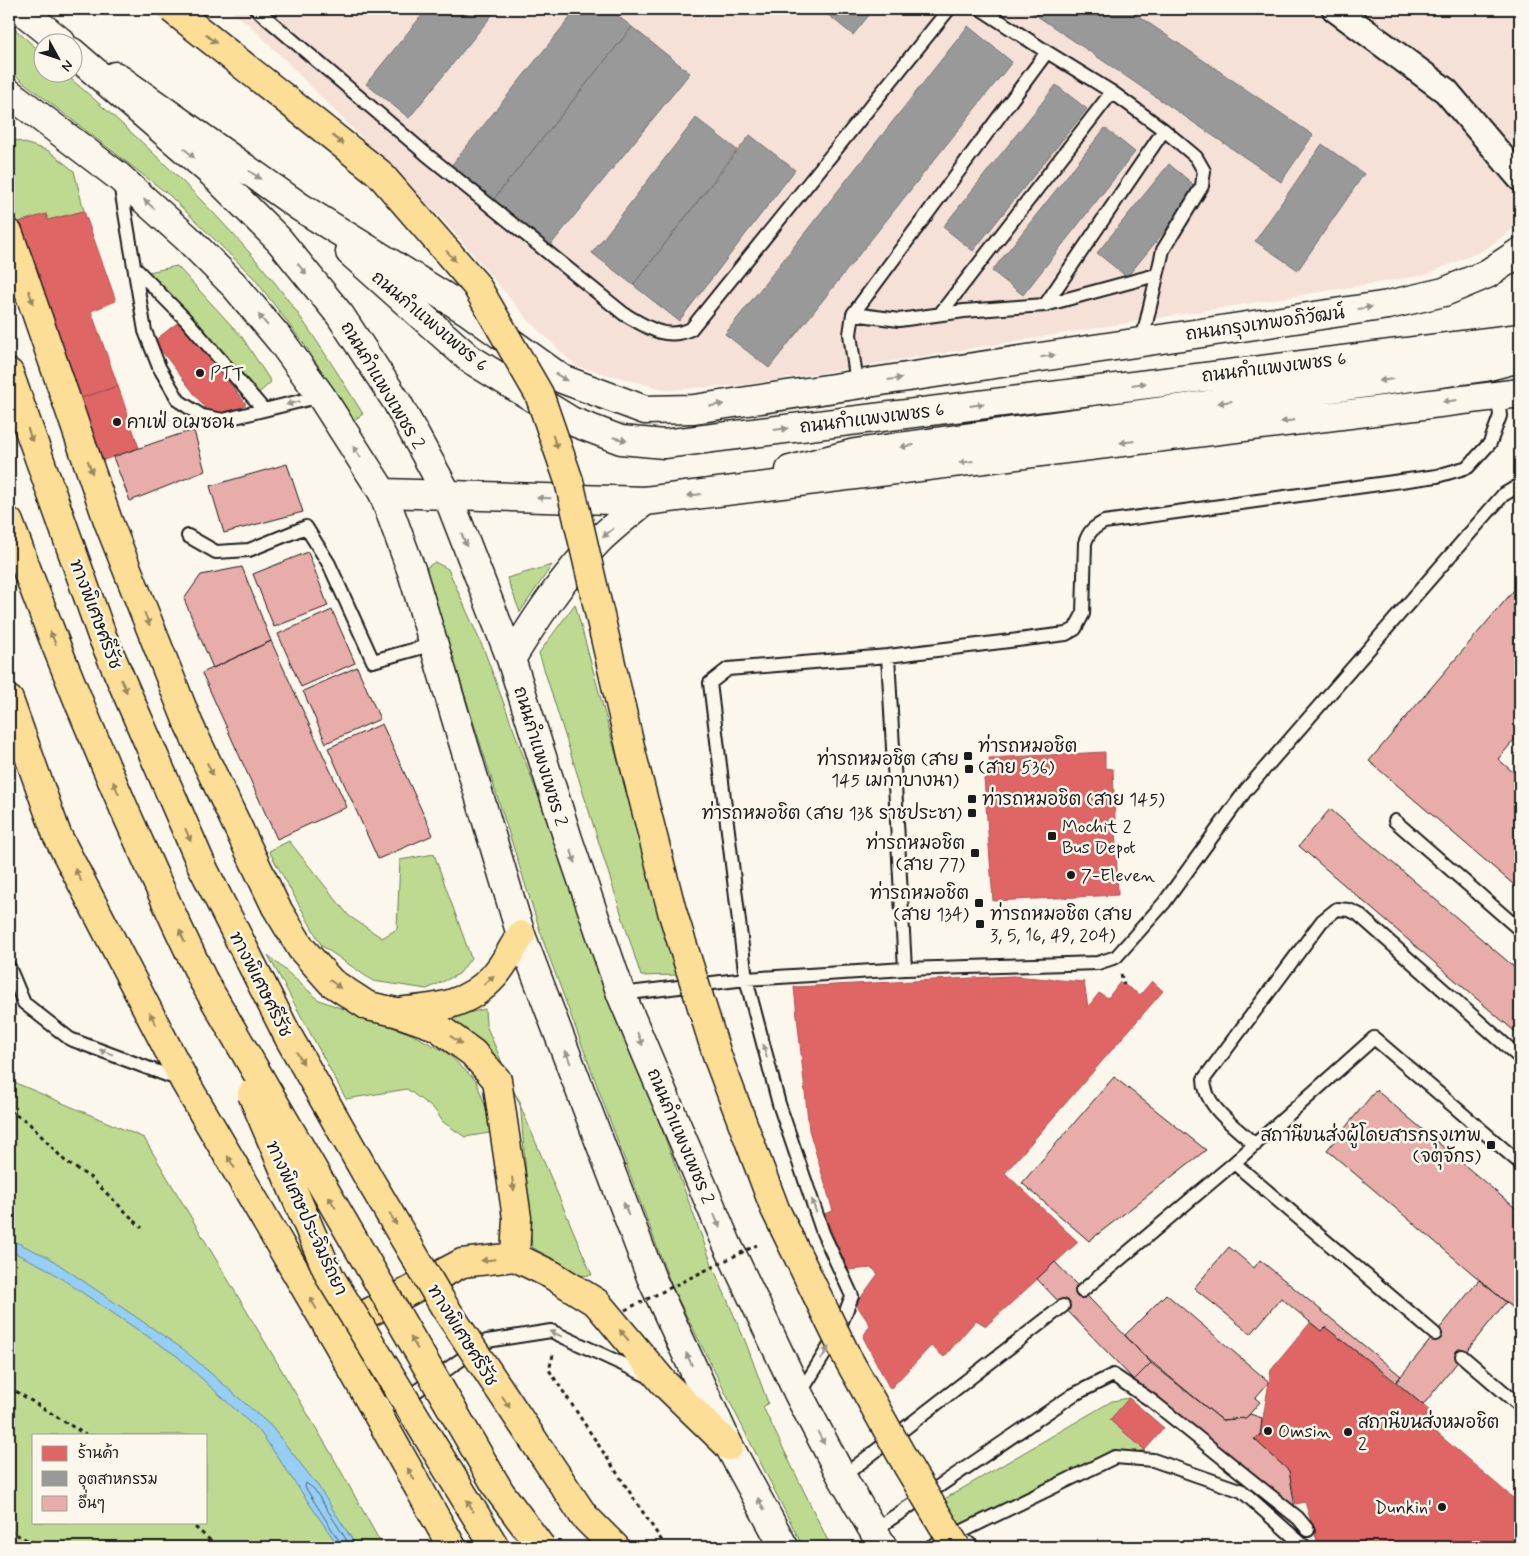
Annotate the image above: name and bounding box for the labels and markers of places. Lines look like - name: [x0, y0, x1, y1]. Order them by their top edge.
- place label: PTT: [210, 362, 245, 386]
- marker: PTT: [194, 367, 206, 379]
- place label: คาเฟ่ อเมซอน: [127, 410, 234, 435]
- marker: คาเฟ่ อเมซอน: [111, 416, 123, 428]
- place label: ท่ารถหมอชิต (สาย 536): [978, 734, 1077, 780]
- place label: ท่ารถหมอชิต (สาย 145 เมกาบางนา): [817, 747, 960, 793]
- marker: ท่ารถหมอชิต (สาย 536): [962, 750, 974, 762]
- marker: ท่ารถหมอชิต (สาย 145 เมกาบางนา): [963, 763, 975, 775]
- place label: ท่ารถหมอชิต (สาย 145): [982, 787, 1165, 812]
- marker: ท่ารถหมอชิต (สาย 145): [966, 793, 978, 805]
- place label: ท่ารถหมอชิต (สาย 138 ราชประชา): [701, 801, 963, 826]
- marker: ท่ารถหมอชิต (สาย 138 ราชประชา): [966, 807, 978, 819]
- place label: Mochit 2 Bus Depot: [1062, 815, 1136, 860]
- marker: Mochit 2 Bus Depot: [1046, 830, 1058, 842]
- place label: ท่ารถหมอชิต (สาย 77): [866, 831, 966, 877]
- marker: ท่ารถหมอชิต (สาย 77): [969, 847, 981, 859]
- place label: 7-Eleven: [1081, 864, 1155, 888]
- marker: 7-Eleven: [1065, 869, 1077, 881]
- place label: ท่ารถหมอชิต (สาย 134): [870, 881, 970, 927]
- marker: ท่ารถหมอชิต (สาย 134): [973, 897, 985, 909]
- place label: ท่ารถหมอชิต (สาย 3, 5, 16, 49, 204): [990, 902, 1132, 948]
- marker: ท่ารถหมอชิต (สาย 3, 5, 16, 49, 204): [974, 918, 986, 930]
- place label: สถานีขนส่งผู้โดยสารกรุงเทพ (จตุจักร): [1261, 1122, 1482, 1170]
- marker: สถานีขนส่งผู้โดยสารกรุงเทพ (จตุจักร): [1485, 1139, 1497, 1151]
- place label: สถานีขนส่งหมอชิต 2: [1358, 1410, 1499, 1456]
- place label: Omsin: [1278, 1420, 1331, 1444]
- marker: Omsin: [1262, 1425, 1274, 1437]
- marker: สถานีขนส่งหมอชิต 2: [1342, 1426, 1354, 1438]
- place label: Dunkin': [1375, 1496, 1432, 1520]
- marker: Dunkin': [1436, 1501, 1448, 1513]

